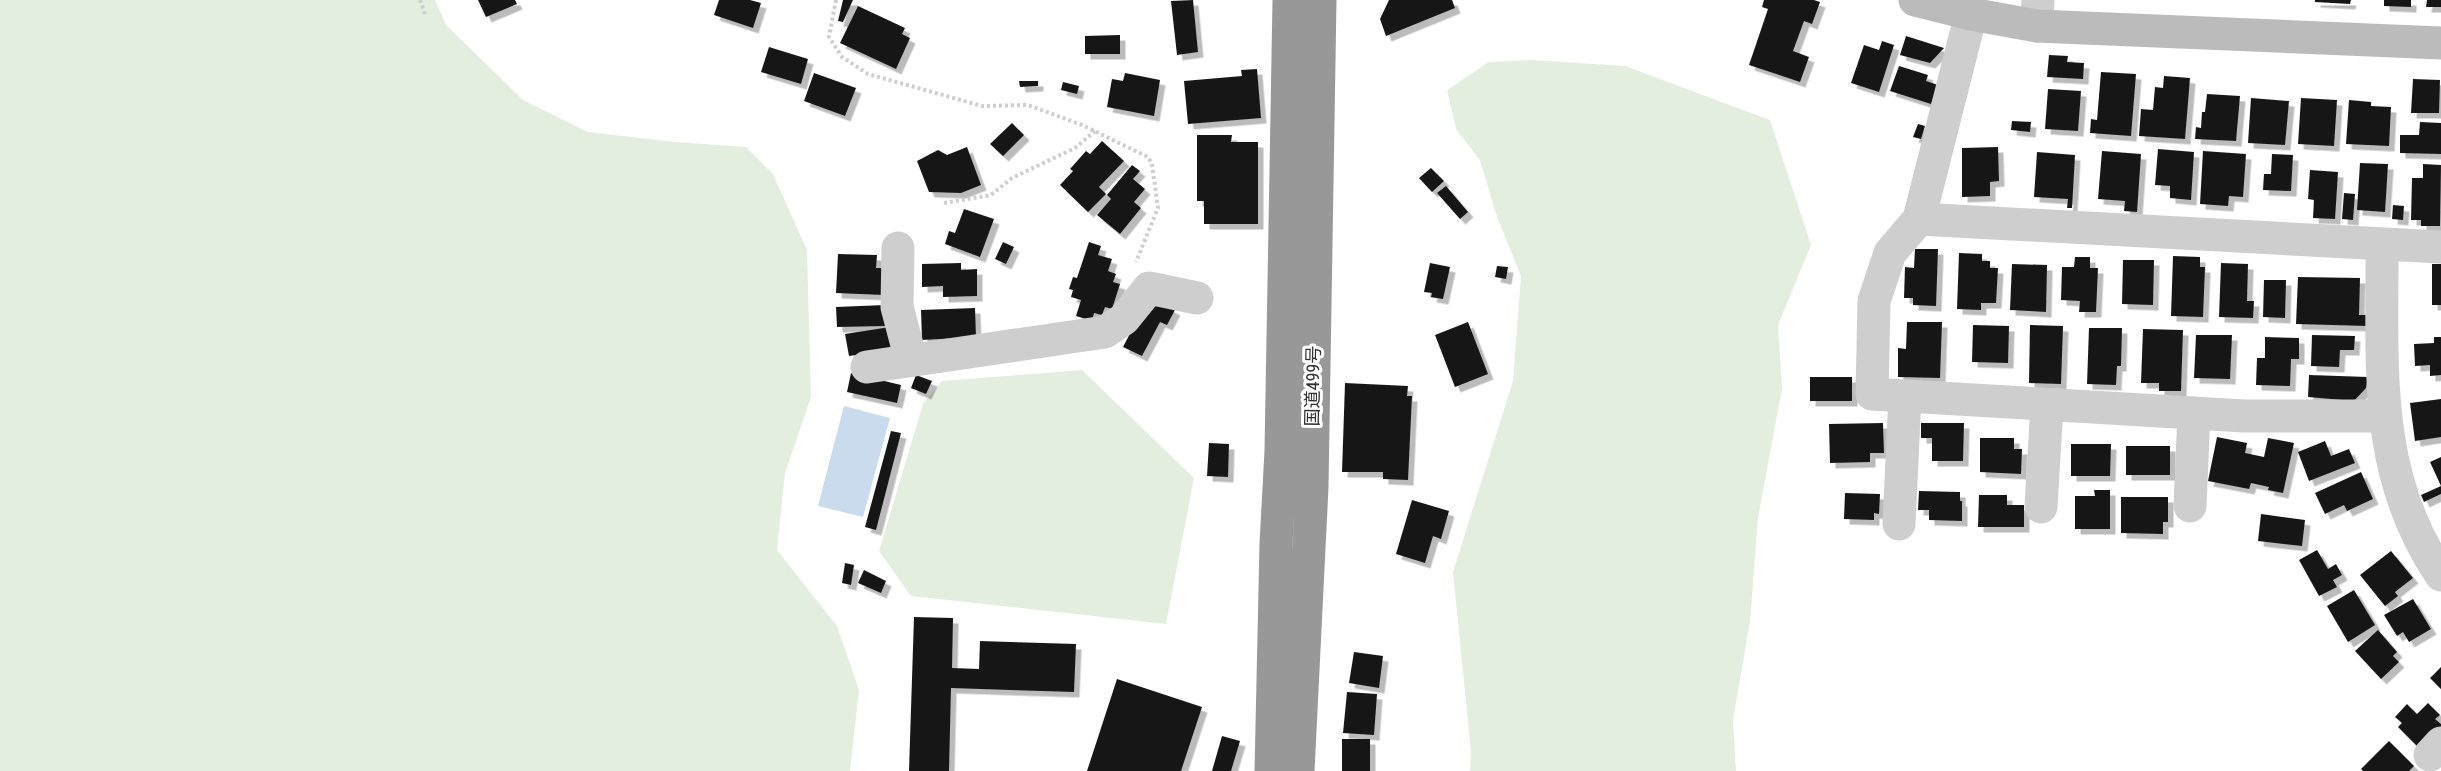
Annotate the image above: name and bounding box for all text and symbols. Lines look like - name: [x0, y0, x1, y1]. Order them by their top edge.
- street label: 国道499号: [1301, 345, 1324, 427]

